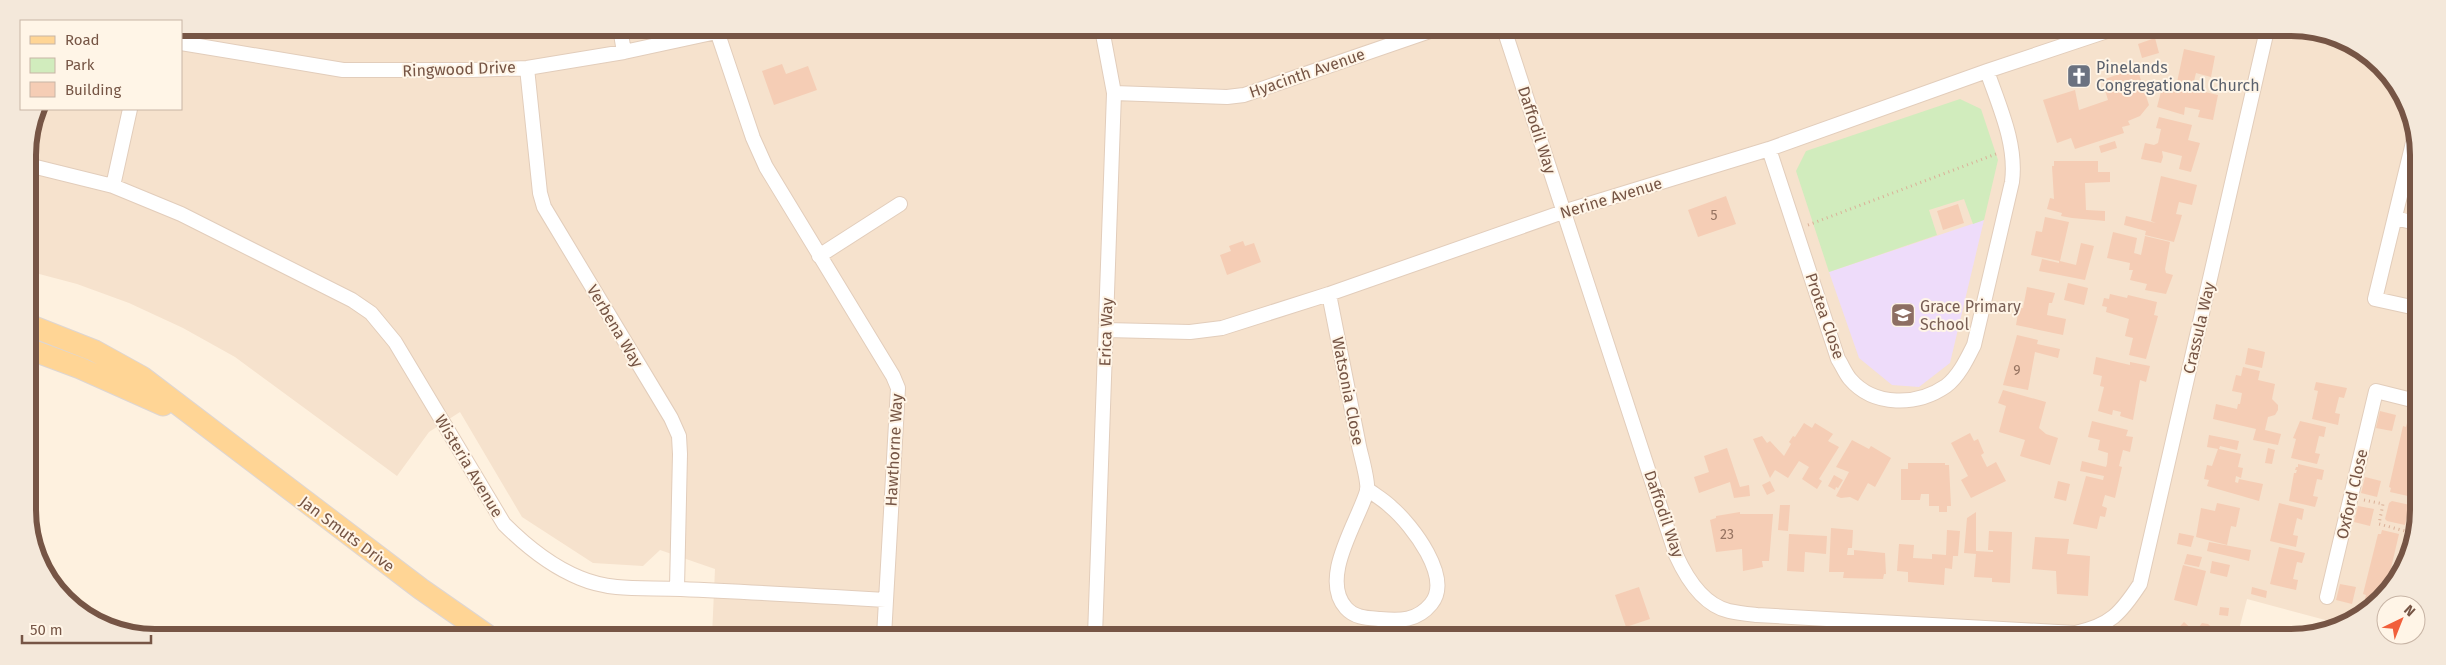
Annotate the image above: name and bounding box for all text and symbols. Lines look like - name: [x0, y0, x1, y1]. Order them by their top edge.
- legend: [20, 20, 182, 110]
- text: Road: [65, 31, 100, 49]
- street label: Hyacinth Avenue: [1247, 44, 1367, 102]
- text: Park: [65, 56, 95, 74]
- street label: Ringwood Drive: [402, 58, 516, 80]
- place label: Pinelands Congregational Church: [2096, 58, 2260, 95]
- church icon: Pinelands Congregational Church: [2066, 63, 2092, 89]
- text: Building: [65, 81, 121, 99]
- street label: Daffodil Way: [1514, 84, 1560, 176]
- street label: Nerine Avenue: [1558, 173, 1664, 223]
- house number: 5: [1710, 207, 1718, 224]
- street label: Protea Close: [1801, 270, 1849, 362]
- street label: Crassula Way: [2179, 280, 2219, 376]
- street label: Verbena Way: [583, 281, 647, 371]
- street label: Erica Way: [1095, 297, 1117, 367]
- place label: Grace Primary School: [1920, 297, 2021, 334]
- school or university icon: Grace Primary School: [1890, 302, 1916, 328]
- street label: Watsonia Close: [1328, 335, 1368, 447]
- house number: 9: [2013, 362, 2021, 379]
- street label: Hawthorne Way: [882, 393, 906, 507]
- street label: Wisteria Avenue: [431, 411, 507, 521]
- street label: Oxford Close: [2332, 447, 2372, 541]
- street label: Daffodil Way: [1640, 468, 1688, 560]
- street label: Jan Smuts Drive: [296, 492, 398, 576]
- house number: 23: [1720, 526, 1734, 543]
- north arrow: [2376, 595, 2426, 645]
- text: N: [2400, 601, 2419, 620]
- scale bar: [22, 612, 151, 644]
- text: 50 m: [30, 621, 63, 639]

